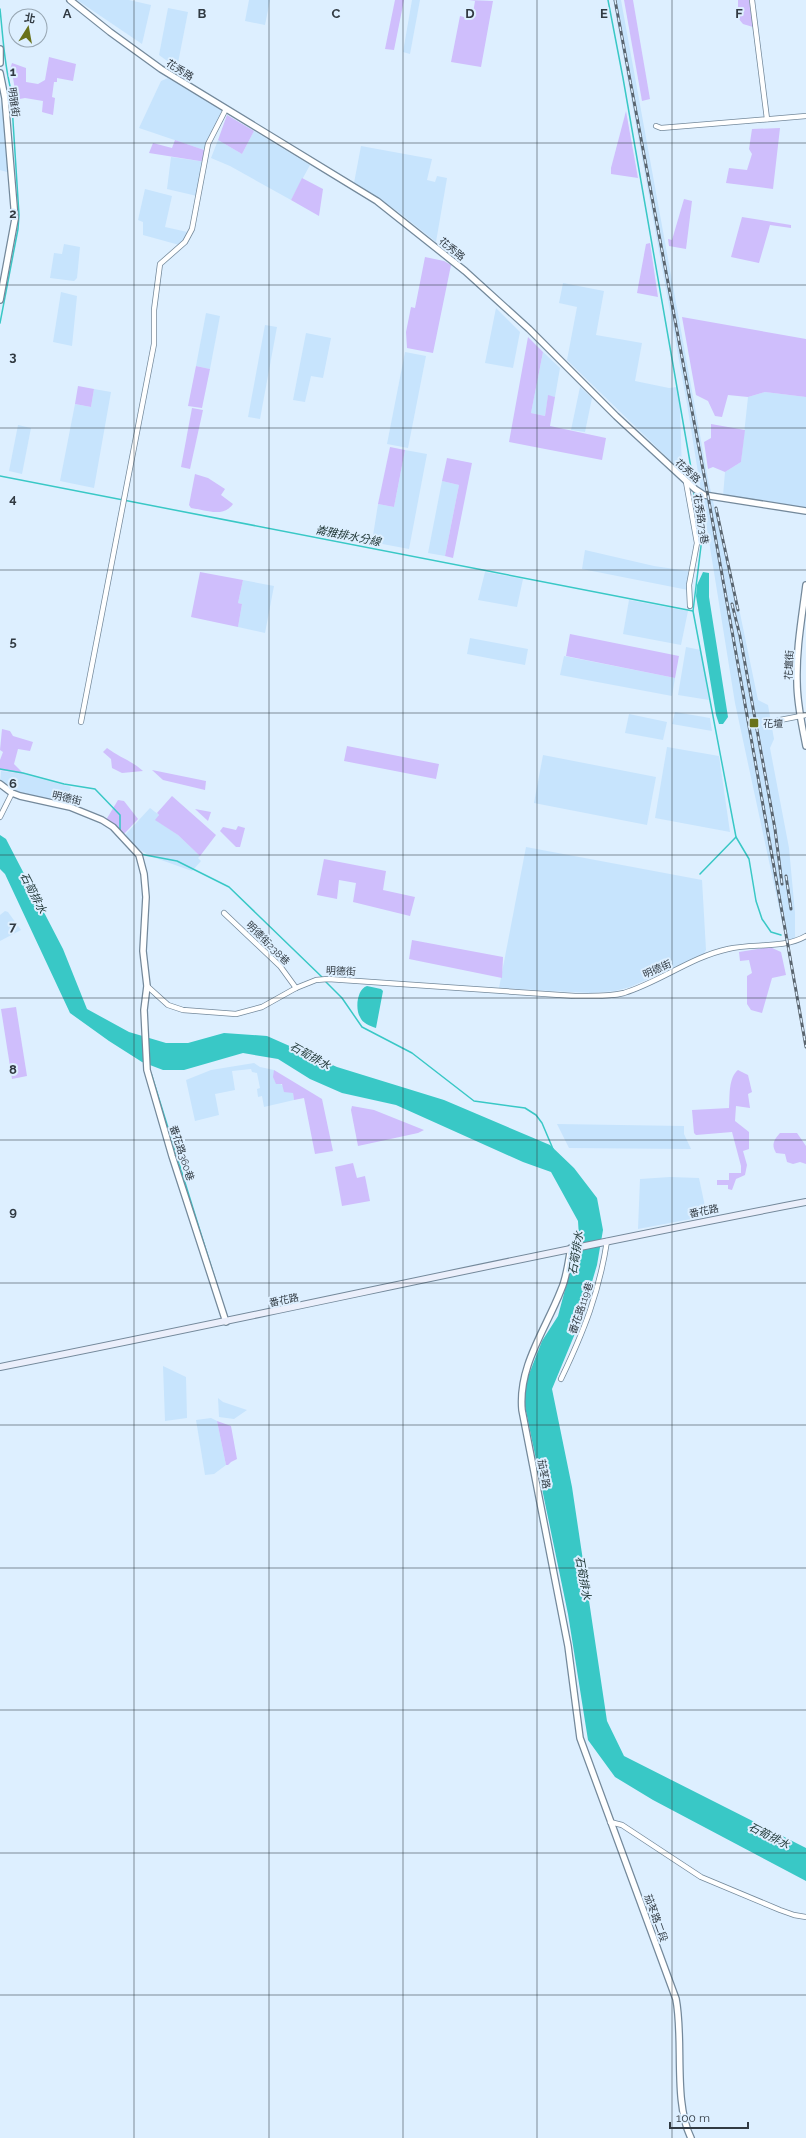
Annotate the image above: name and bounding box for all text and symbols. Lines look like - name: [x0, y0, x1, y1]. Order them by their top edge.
- text: A: [63, 6, 72, 21]
- text: B: [198, 6, 207, 21]
- text: C: [332, 6, 341, 21]
- text: D: [465, 6, 475, 21]
- text: E: [600, 6, 608, 21]
- text: F: [735, 6, 743, 21]
- north arrow: [8, 8, 48, 48]
- text: 北: [23, 11, 36, 26]
- street label: 花秀路: [164, 57, 196, 83]
- text: 1: [10, 64, 17, 79]
- street label: 明雅街: [6, 86, 22, 118]
- text: 2: [9, 206, 17, 221]
- street label: 花秀路: [437, 235, 467, 263]
- text: 3: [9, 349, 17, 364]
- street label: 花秀路: [673, 457, 703, 485]
- text: 4: [9, 491, 17, 506]
- street label: 花秀路73巷: [692, 493, 710, 545]
- water label: 崙雅排水分線: [314, 523, 384, 549]
- text: 5: [9, 634, 17, 649]
- street label: 花壇街: [783, 650, 795, 680]
- marker: 花壇: [748, 717, 760, 729]
- place label: 花壇: [763, 718, 783, 729]
- text: 6: [9, 776, 17, 791]
- street label: 明德街: [51, 789, 83, 807]
- water label: 石筍排水: [17, 870, 49, 916]
- text: 7: [9, 919, 17, 934]
- street label: 明德街238巷: [244, 919, 292, 967]
- street label: 明德街: [641, 958, 673, 980]
- street label: 明德街: [326, 965, 356, 977]
- water label: 石筍排水: [288, 1040, 333, 1073]
- text: 8: [9, 1062, 17, 1077]
- street label: 番花路360巷: [168, 1124, 196, 1182]
- street label: 番花路: [688, 1203, 720, 1219]
- text: 9: [9, 1204, 17, 1219]
- water label: 石筍排水: [566, 1229, 586, 1276]
- street label: 番花路119巷: [567, 1280, 595, 1336]
- street label: 番花路: [268, 1292, 300, 1308]
- street label: 茄苳路: [536, 1458, 552, 1490]
- water label: 石筍排水: [573, 1555, 593, 1602]
- water label: 石筍排水: [746, 1820, 792, 1852]
- street label: 茄苳路二段: [642, 1893, 670, 1943]
- scale bar: [670, 2104, 748, 2130]
- text: 100 m: [676, 2111, 710, 2125]

